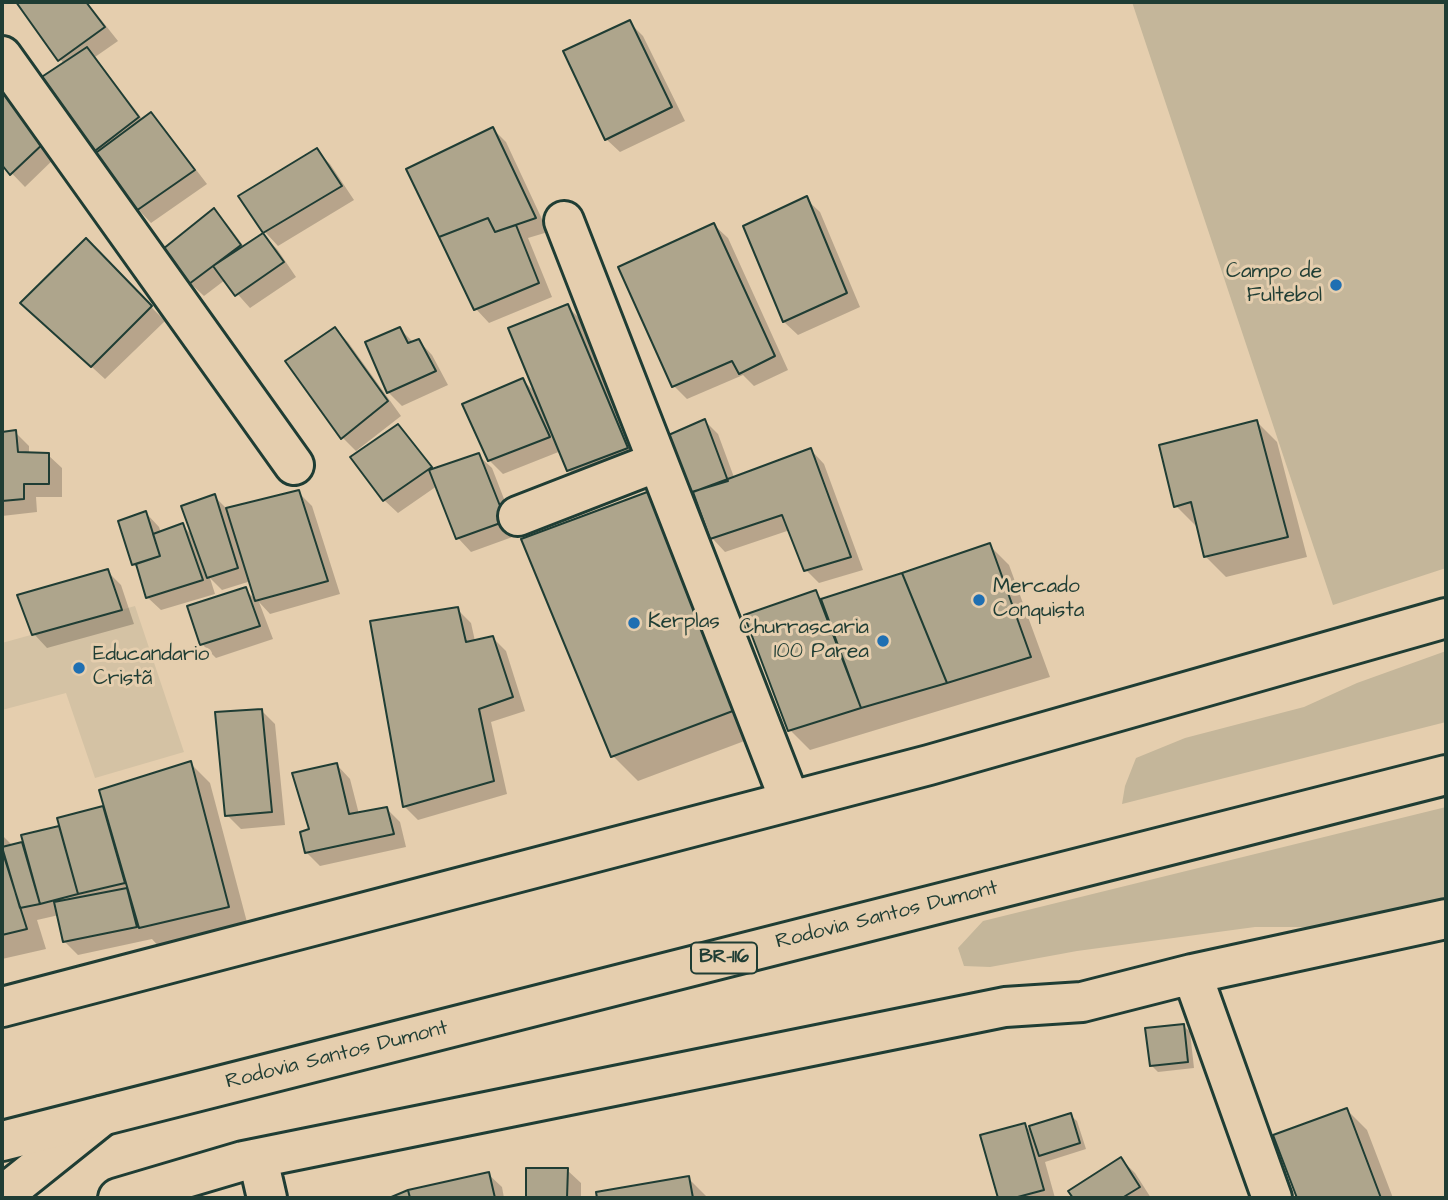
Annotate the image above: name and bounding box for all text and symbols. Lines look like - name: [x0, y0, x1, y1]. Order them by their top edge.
- place label: Campo de Fultebol: [1226, 260, 1322, 310]
- marker: Campo de Fultebol: [1328, 277, 1344, 293]
- place label: Mercado Conquista: [993, 575, 1085, 625]
- marker: Mercado Conquista: [971, 592, 987, 608]
- place label: Kerplas: [648, 610, 720, 636]
- marker: Kerplas: [626, 615, 642, 631]
- place label: Churrascaria 100 Parea: [739, 616, 869, 666]
- marker: Churrascaria 100 Parea: [875, 633, 891, 649]
- place label: Educandario Cristã: [93, 643, 209, 693]
- marker: Educandario Cristã: [71, 660, 87, 676]
- street label: Rodovia Santos Dumont: [773, 876, 1001, 956]
- road number: BR-116: [691, 942, 757, 974]
- street label: Rodovia Santos Dumont: [223, 1016, 451, 1096]

